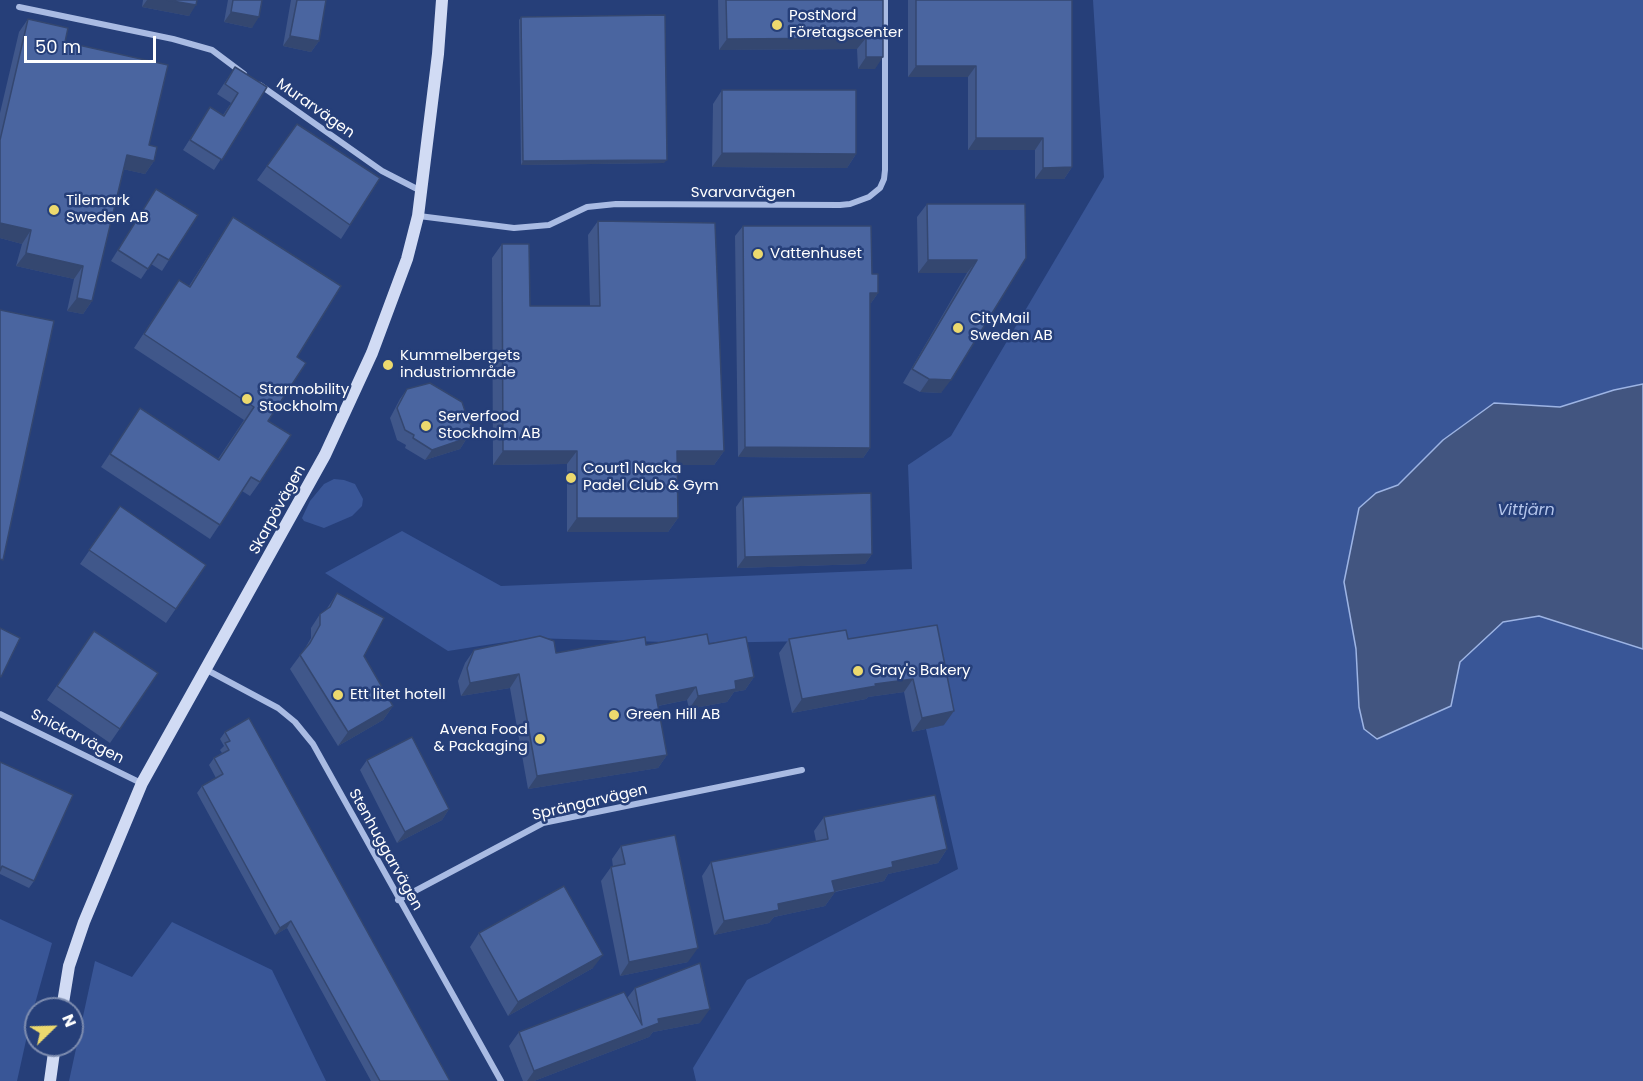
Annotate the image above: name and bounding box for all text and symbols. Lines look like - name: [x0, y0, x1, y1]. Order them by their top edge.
- place label: PostNord Företagscenter: [789, 7, 903, 42]
- marker: PostNord Företagscenter: [770, 18, 784, 32]
- scale bar: [27, 24, 159, 62]
- text: 50 m: [35, 34, 81, 59]
- street label: Murarvägen: [272, 75, 358, 143]
- street label: Svarvarvägen: [691, 184, 795, 202]
- place label: Tilemark Sweden AB: [66, 192, 149, 227]
- marker: Tilemark Sweden AB: [47, 203, 61, 217]
- place label: Vattenhuset: [770, 245, 862, 263]
- marker: Vattenhuset: [751, 247, 765, 261]
- place label: CityMail Sweden AB: [970, 310, 1053, 345]
- marker: CityMail Sweden AB: [951, 321, 965, 335]
- place label: Kummelbergets industriområde: [400, 347, 520, 382]
- marker: Kummelbergets industriområde: [381, 358, 395, 372]
- place label: Starmobility Stockholm: [259, 381, 349, 416]
- marker: Starmobility Stockholm: [240, 392, 254, 406]
- place label: Serverfood Stockholm AB: [438, 408, 540, 443]
- marker: Serverfood Stockholm AB: [419, 419, 433, 433]
- place label: Court1 Nacka Padel Club & Gym: [583, 460, 719, 495]
- street label: Skarpövägen: [246, 462, 310, 558]
- marker: Court1 Nacka Padel Club & Gym: [564, 471, 578, 485]
- water label: Vittjärn: [1497, 501, 1555, 521]
- place label: Gray's Bakery: [870, 662, 970, 680]
- marker: Gray's Bakery: [851, 664, 865, 678]
- place label: Ett litet hotell: [350, 686, 446, 704]
- marker: Ett litet hotell: [331, 688, 345, 702]
- street label: Snickarvägen: [27, 706, 127, 768]
- place label: Green Hill AB: [626, 706, 720, 724]
- marker: Green Hill AB: [607, 708, 621, 722]
- place label: Avena Food & Packaging: [434, 721, 528, 756]
- marker: Avena Food & Packaging: [533, 732, 547, 746]
- street label: Sprängarvägen: [531, 781, 649, 825]
- street label: Stenhuggarvägen: [344, 786, 426, 914]
- north arrow: [24, 997, 84, 1057]
- text: N: [56, 1011, 82, 1031]

